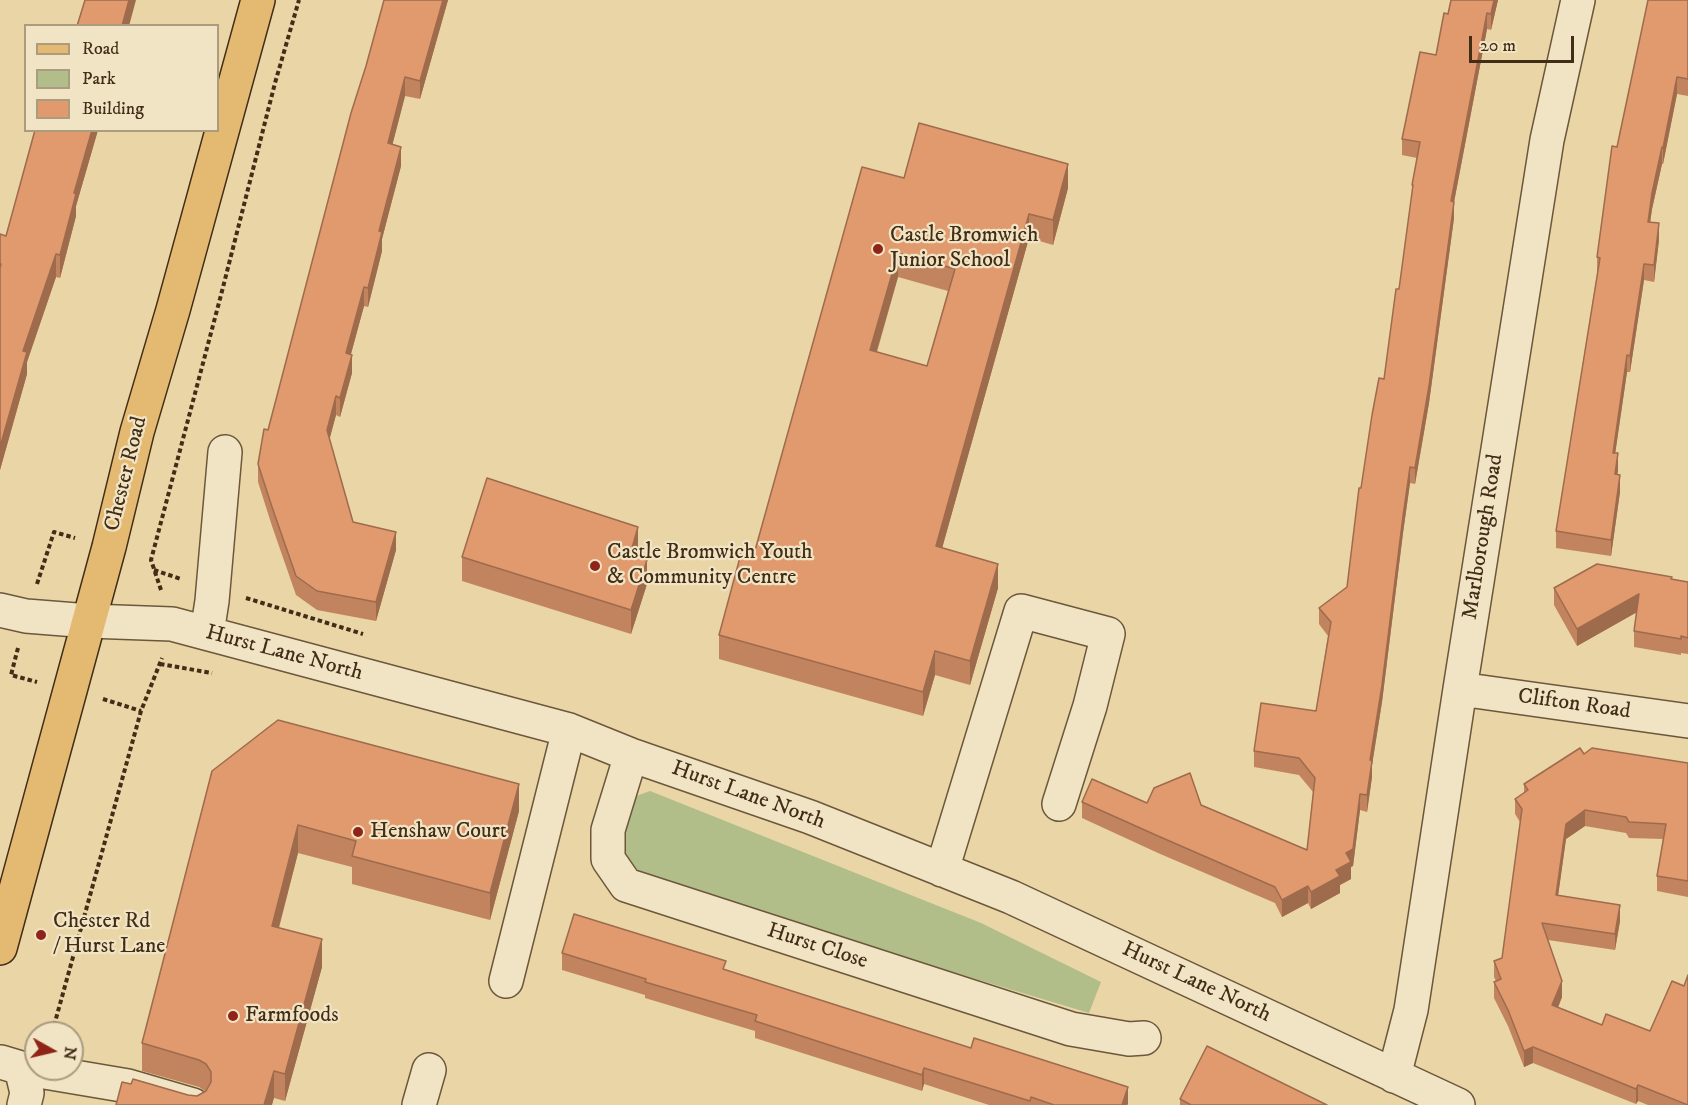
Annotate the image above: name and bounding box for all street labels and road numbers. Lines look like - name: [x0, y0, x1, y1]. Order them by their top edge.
- street label: Chester Road: [100, 414, 154, 534]
- street label: Marlborough Road: [1458, 452, 1510, 622]
- street label: Hurst Lane North: [203, 620, 365, 688]
- street label: Clifton Road: [1516, 684, 1632, 726]
- street label: Hurst Lane North: [668, 756, 828, 836]
- street label: Hurst Close: [763, 918, 871, 976]
- street label: Hurst Lane North: [1117, 937, 1275, 1029]

